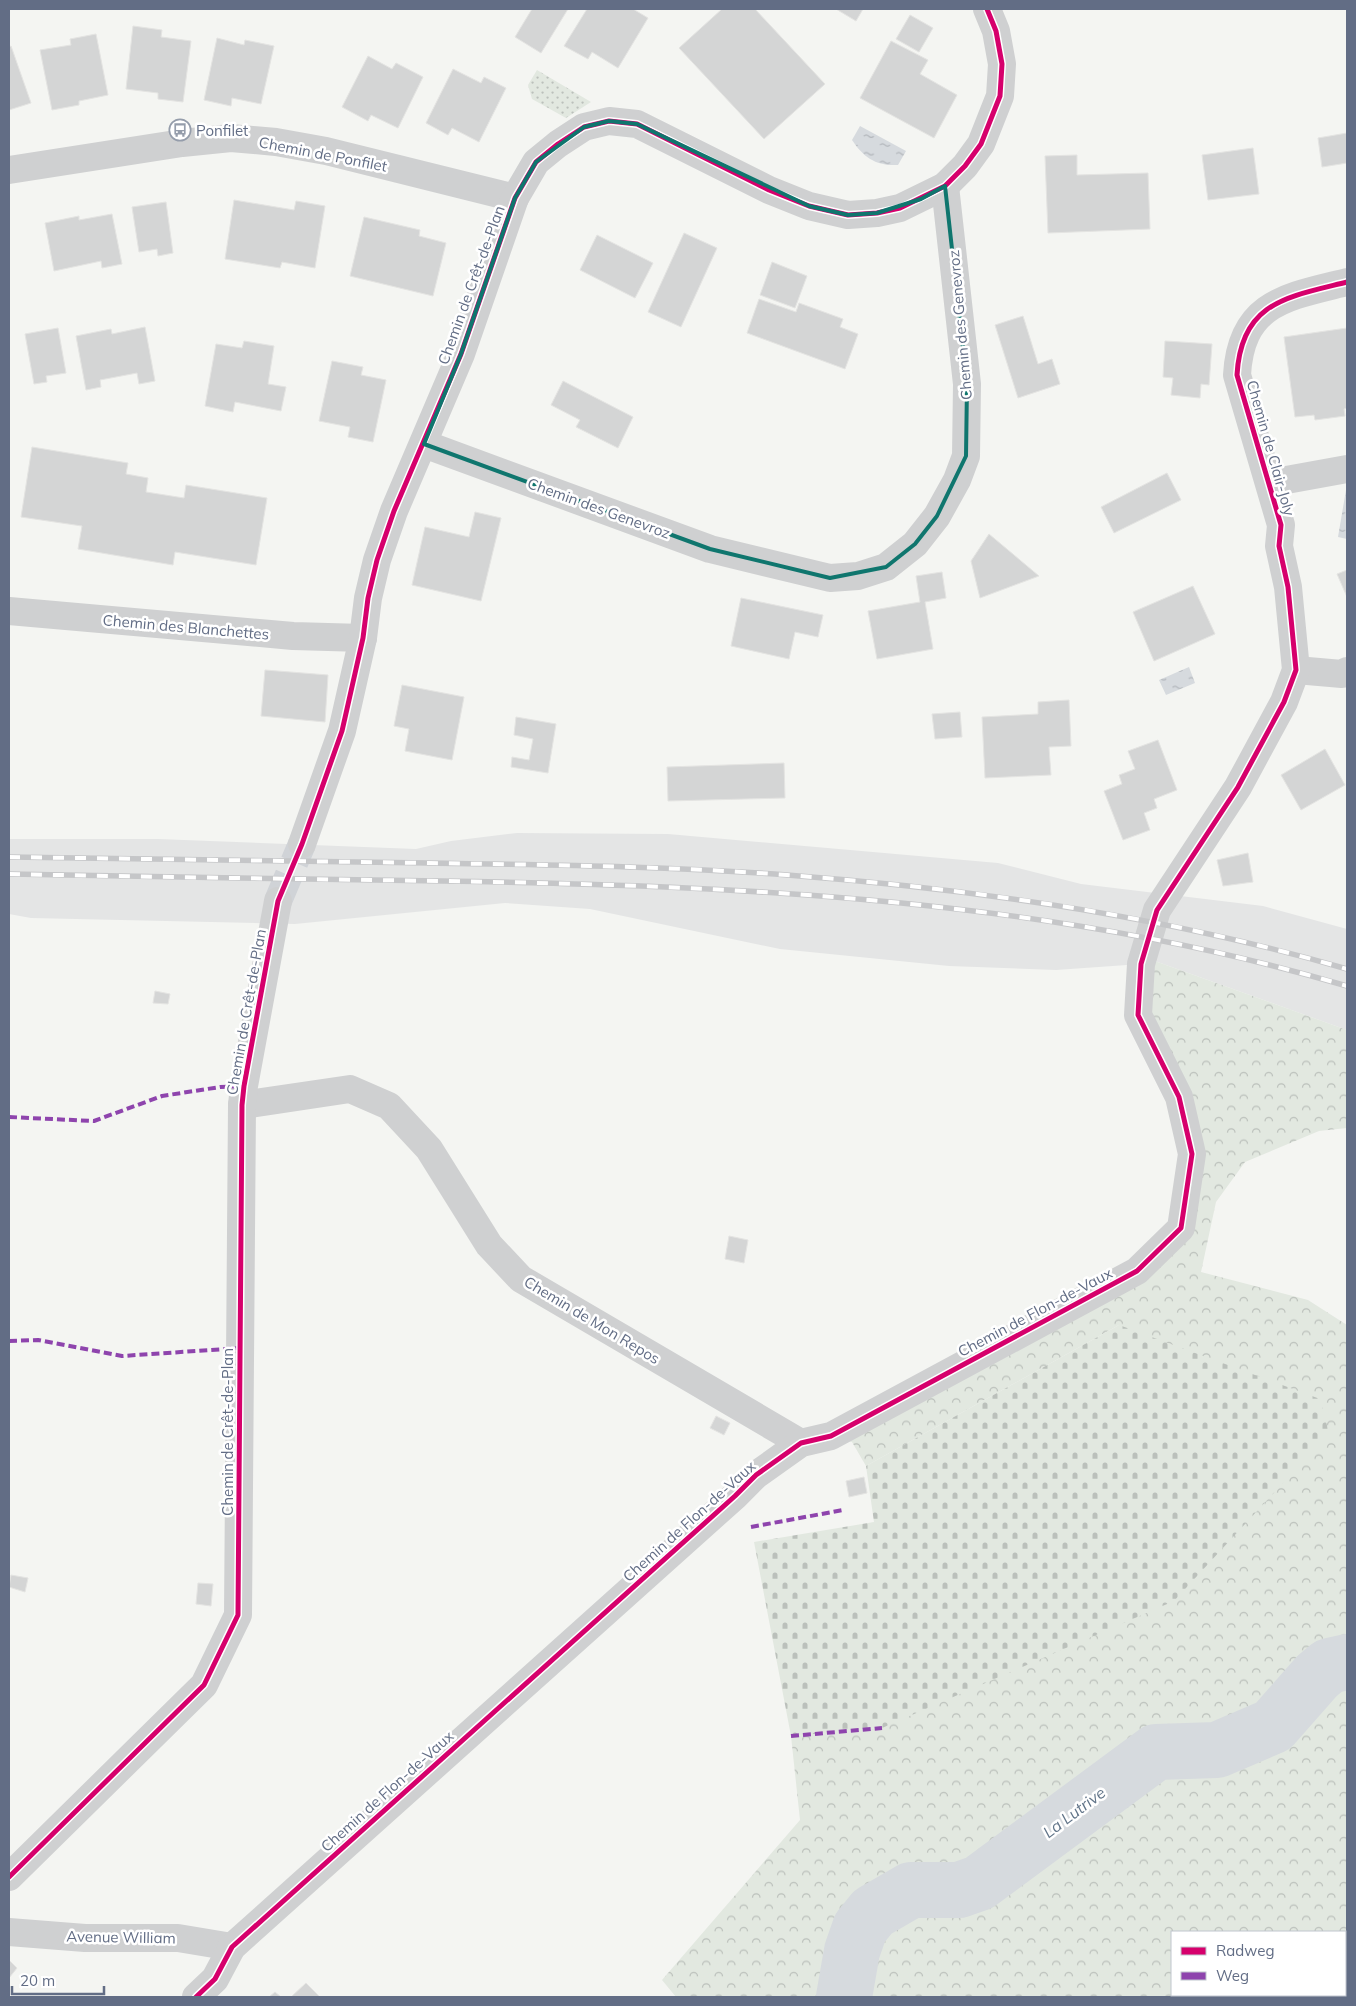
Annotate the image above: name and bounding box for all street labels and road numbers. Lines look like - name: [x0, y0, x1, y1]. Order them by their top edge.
- street label: Chemin de Ponfilet: [257, 132, 389, 176]
- street label: Chemin de Crêt-de-Plan: [433, 203, 509, 367]
- street label: Chemin des Genevroz: [944, 249, 976, 401]
- street label: Chemin de Clair-Joly: [1243, 378, 1299, 518]
- street label: Chemin des Genevroz: [525, 473, 673, 543]
- street label: Chemin des Blanchettes: [102, 610, 270, 644]
- street label: Chemin de Crêt-de-Plan: [222, 928, 270, 1096]
- street label: Chemin de Flon-de-Vaux: [955, 1263, 1115, 1361]
- street label: Chemin de Mon Repos: [521, 1272, 663, 1368]
- street label: Chemin de Crêt-de-Plan: [218, 1348, 237, 1516]
- street label: Chemin de Flon-de-Vaux: [619, 1456, 759, 1586]
- street label: Chemin de Flon-de-Vaux: [317, 1726, 457, 1856]
- street label: Avenue William: [66, 1927, 176, 1947]

